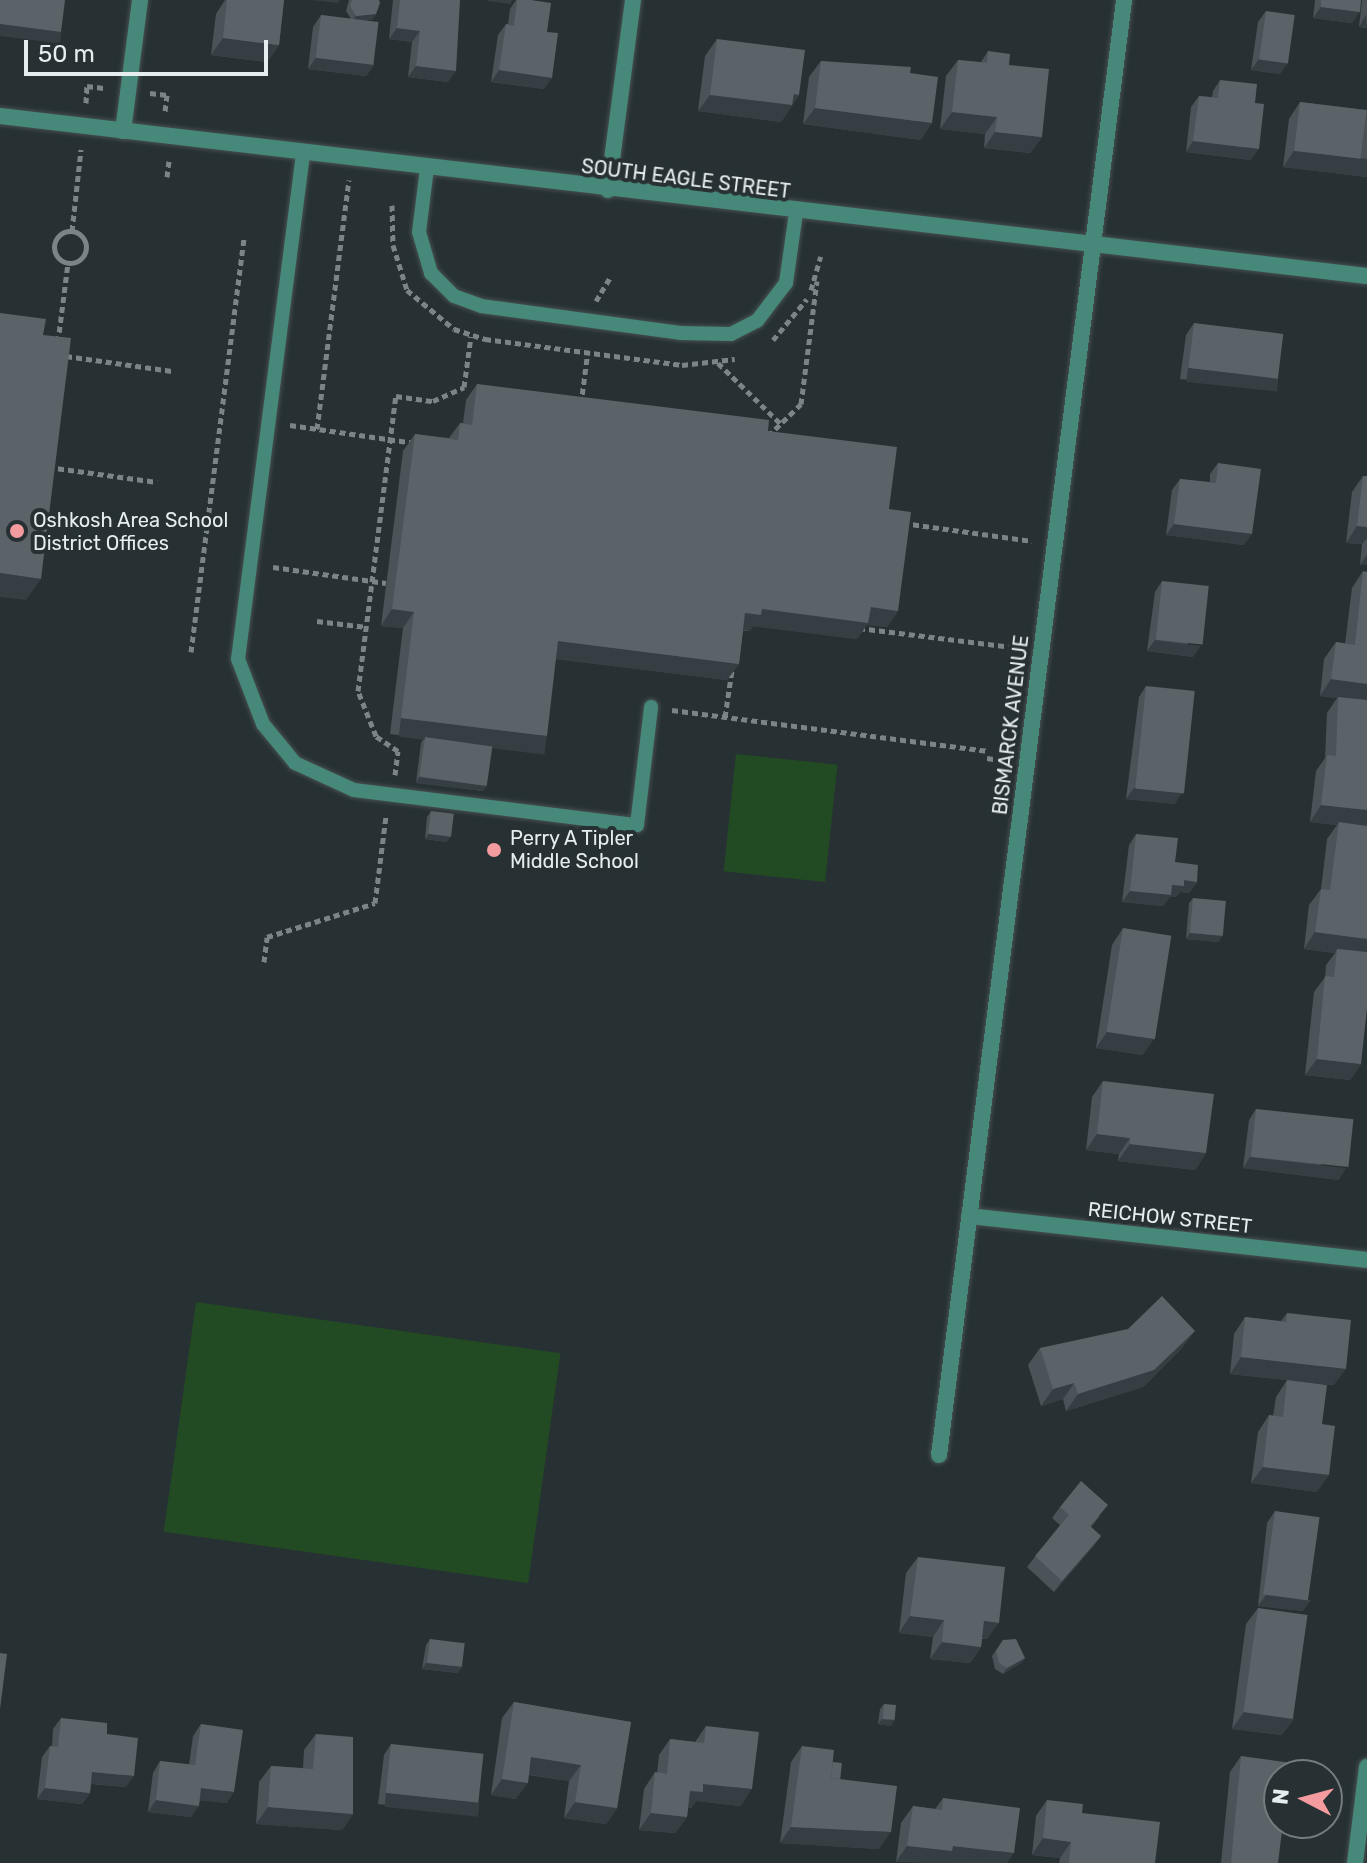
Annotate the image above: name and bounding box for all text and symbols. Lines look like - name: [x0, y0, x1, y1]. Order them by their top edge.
- scale bar: [28, 24, 272, 74]
- text: 50 m: [38, 40, 95, 68]
- street label: SOUTH EAGLE STREET: [580, 154, 792, 204]
- place label: Oshkosh Area School District Offices: [33, 508, 229, 555]
- marker: Oshkosh Area School District Offices: [8, 522, 26, 540]
- street label: BISMARCK AVENUE: [988, 633, 1034, 817]
- place label: Perry A Tipler Middle School: [510, 826, 639, 873]
- marker: Perry A Tipler Middle School: [485, 841, 503, 859]
- street label: REICHOW STREET: [1087, 1197, 1253, 1239]
- north arrow: [1263, 1759, 1343, 1839]
- text: N: [1266, 1787, 1295, 1806]

